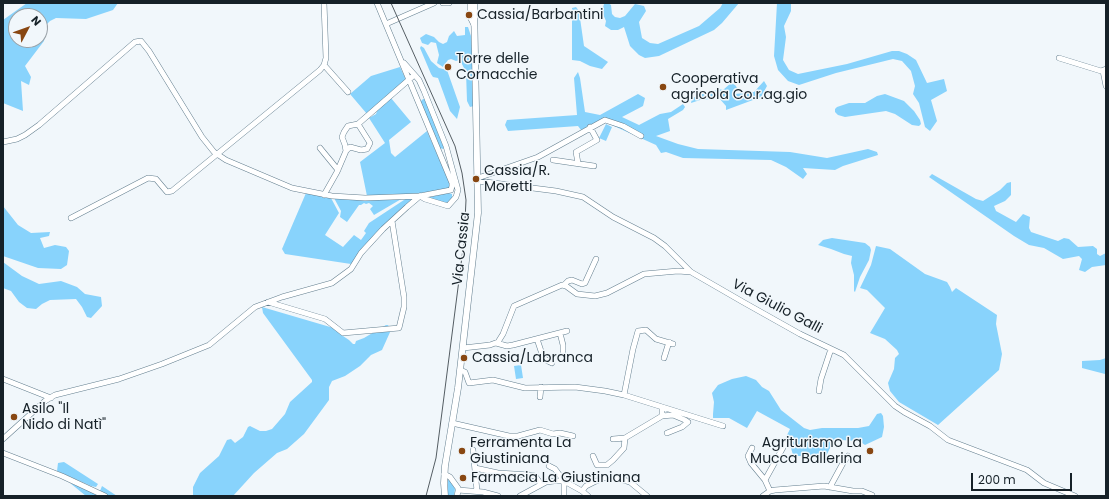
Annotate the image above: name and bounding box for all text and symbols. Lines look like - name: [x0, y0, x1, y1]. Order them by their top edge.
- place label: Cassia/Barbantini: [477, 7, 604, 23]
- north arrow: [8, 8, 48, 48]
- marker: Cassia/Barbantini: [464, 10, 474, 20]
- text: N: [28, 12, 45, 29]
- place label: Torre delle Cornacchie: [456, 51, 537, 84]
- marker: Torre delle Cornacchie: [443, 62, 453, 72]
- place label: Cooperativa agricola Co.r.ag.gio: [671, 71, 807, 104]
- marker: Cooperativa agricola Co.r.ag.gio: [658, 82, 668, 92]
- place label: Cassia/R. Moretti: [484, 163, 550, 196]
- marker: Cassia/R. Moretti: [471, 174, 481, 184]
- street label: Via Cassia: [450, 211, 474, 287]
- street label: Via Giulio Galli: [729, 276, 825, 338]
- place label: Cassia/Labranca: [472, 350, 593, 366]
- marker: Cassia/Labranca: [459, 353, 469, 363]
- place label: Asilo "Il Nido di Natì": [22, 401, 106, 434]
- marker: Asilo "Il Nido di Natì": [9, 412, 19, 422]
- place label: Ferramenta La Giustiniana: [470, 435, 572, 468]
- place label: Agriturismo La Mucca Ballerina: [750, 435, 862, 468]
- marker: Ferramenta La Giustiniana: [457, 446, 467, 456]
- marker: Agriturismo La Mucca Ballerina: [865, 446, 875, 456]
- scale bar: [973, 465, 1074, 491]
- place label: Farmacia La Giustiniana: [471, 470, 640, 486]
- text: 200 m: [978, 471, 1016, 488]
- marker: Farmacia La Giustiniana: [458, 473, 468, 483]

